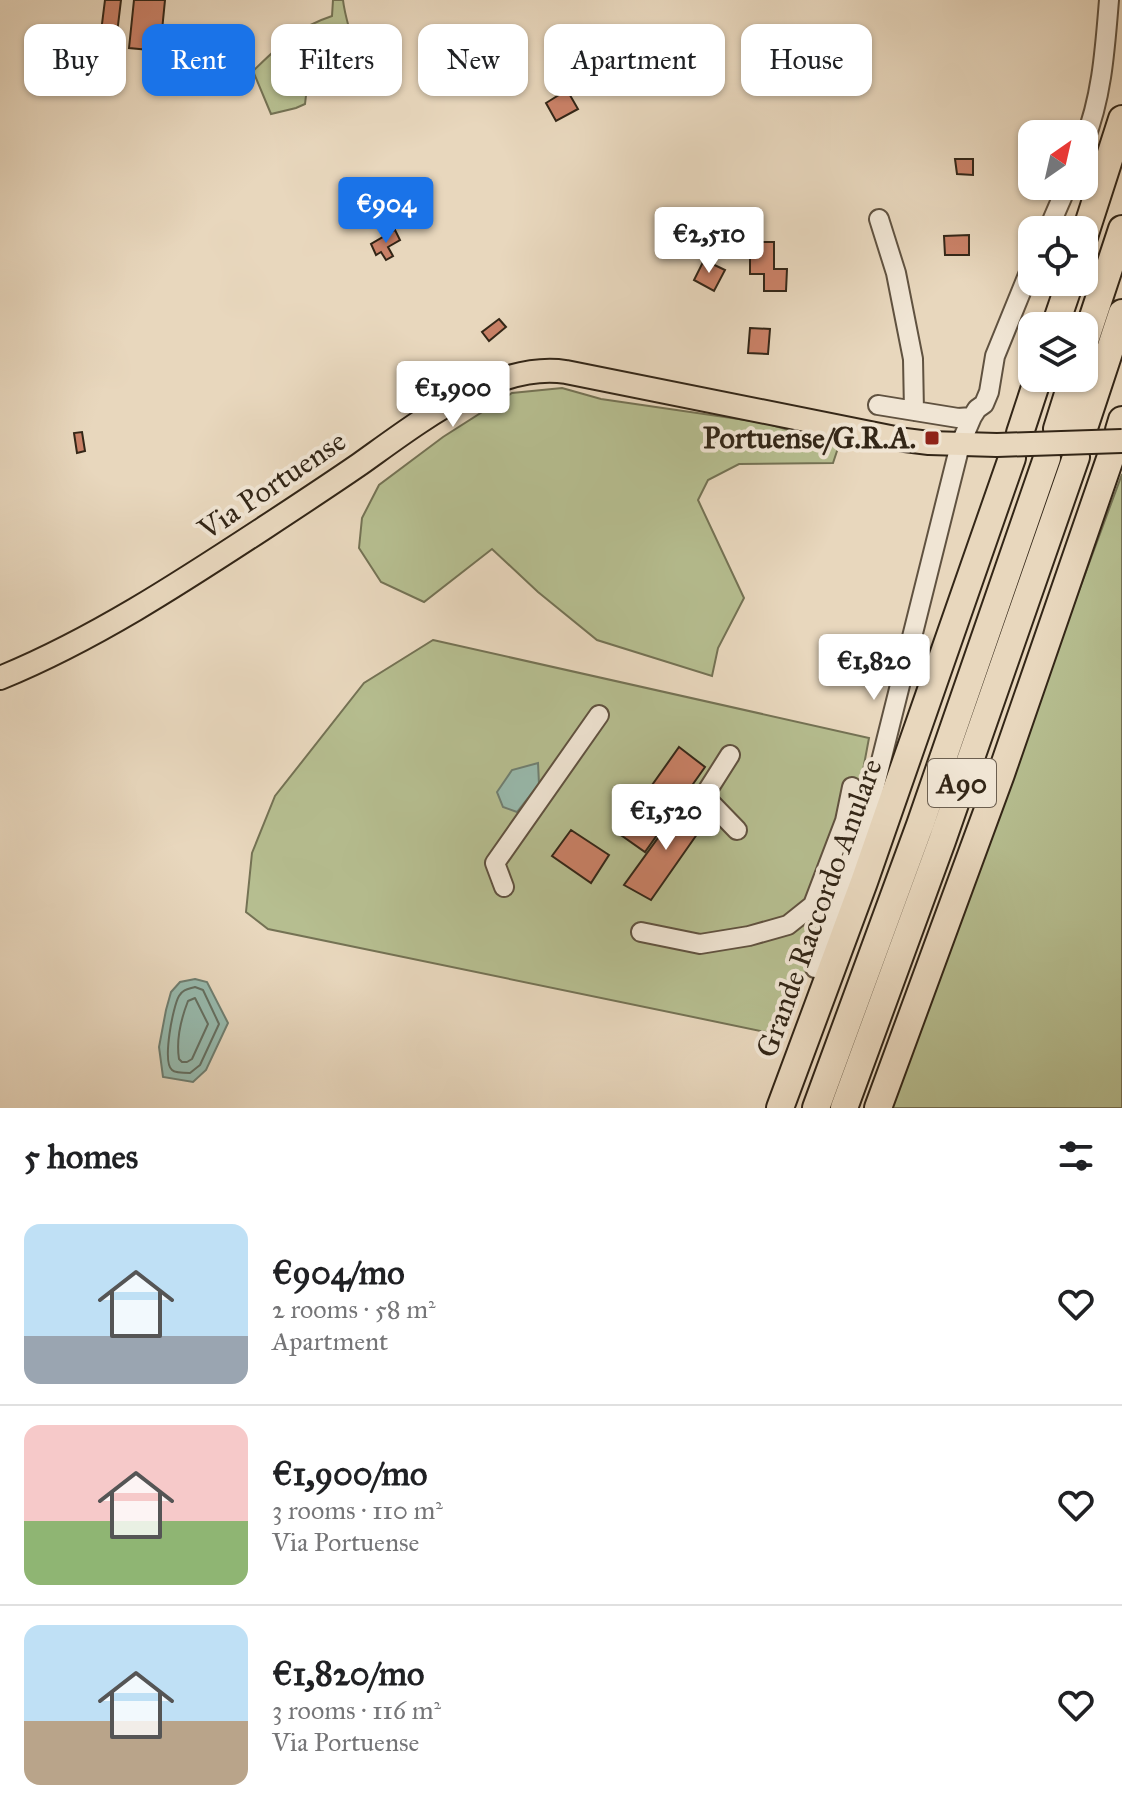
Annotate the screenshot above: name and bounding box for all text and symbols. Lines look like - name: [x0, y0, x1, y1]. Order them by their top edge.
- chip: Buy: [24, 24, 126, 96]
- chip: Rent: [142, 24, 255, 96]
- chip: Filters: [271, 24, 402, 96]
- chip: New: [418, 24, 528, 96]
- chip: Apartment: [544, 24, 725, 96]
- chip: House: [741, 24, 872, 96]
- north arrow: [1018, 120, 1098, 200]
- map controls: [1018, 120, 1098, 392]
- pin: €904: [339, 177, 433, 245]
- text: €904: [356, 187, 416, 219]
- pin: €2,510: [644, 207, 774, 275]
- button: locate: [1018, 216, 1098, 296]
- text: €2,510: [673, 217, 745, 249]
- button: layers: [1018, 312, 1098, 392]
- pin: €1,900: [388, 361, 518, 429]
- text: €1,900: [415, 371, 491, 403]
- place label: Portuense/G.R.A.: [703, 420, 916, 456]
- street label: Via Portuense: [191, 423, 353, 548]
- marker: Portuense/G.R.A.: [923, 429, 941, 447]
- pin: €1,820: [809, 634, 939, 702]
- text: €1,820: [837, 644, 911, 676]
- street label: Grande Raccordo Anulare: [748, 754, 890, 1062]
- road number: A90: [928, 759, 996, 807]
- pin: €1,520: [601, 784, 731, 852]
- text: €1,520: [630, 794, 702, 826]
- icon: filters: [1054, 1134, 1098, 1178]
- text: 5 homes: [24, 1136, 138, 1177]
- text: €904/mo: [272, 1252, 405, 1293]
- icon: home: [88, 1256, 184, 1352]
- icon: heart: [1054, 1282, 1098, 1326]
- text: 2 rooms · 58 m²: [272, 1293, 436, 1325]
- text: Apartment: [272, 1325, 388, 1357]
- text: €1,900/mo: [272, 1453, 427, 1494]
- icon: home: [88, 1457, 184, 1553]
- icon: heart: [1054, 1483, 1098, 1527]
- text: 3 rooms · 110 m²: [272, 1494, 443, 1526]
- text: Via Portuense: [272, 1526, 419, 1558]
- text: €1,820/mo: [272, 1653, 424, 1694]
- icon: home: [88, 1657, 184, 1753]
- icon: heart: [1054, 1683, 1098, 1727]
- text: 3 rooms · 116 m²: [272, 1694, 441, 1726]
- text: Via Portuense: [272, 1726, 419, 1758]

